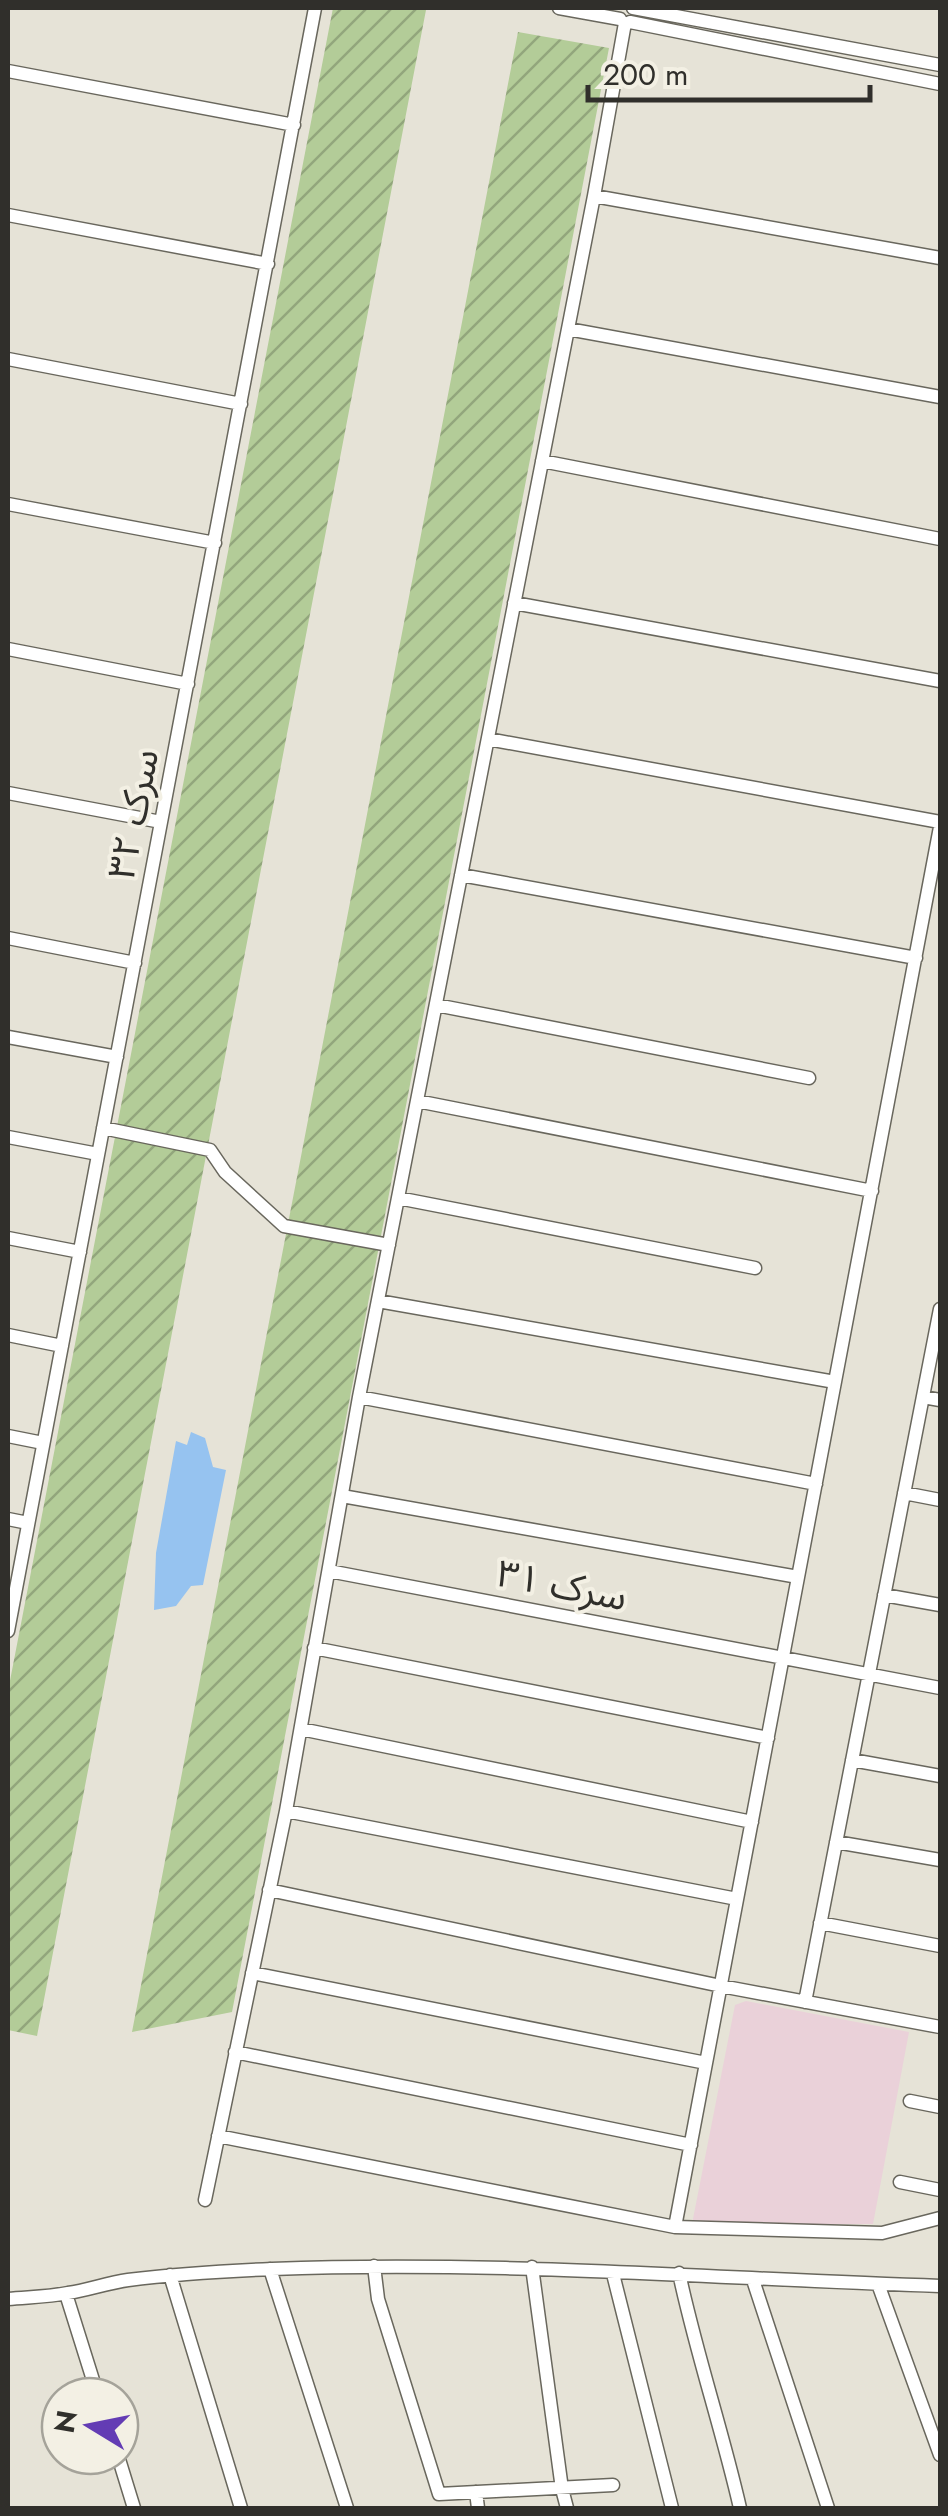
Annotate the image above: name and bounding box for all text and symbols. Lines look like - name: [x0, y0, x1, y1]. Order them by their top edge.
- scale bar: [588, 40, 870, 102]
- text: 200 m: [603, 53, 688, 96]
- street label: سرک ۳۲: [93, 744, 172, 884]
- street label: سرک ۳۱: [492, 1545, 632, 1624]
- north arrow: [40, 2376, 140, 2476]
- text: N: [44, 2407, 88, 2436]

